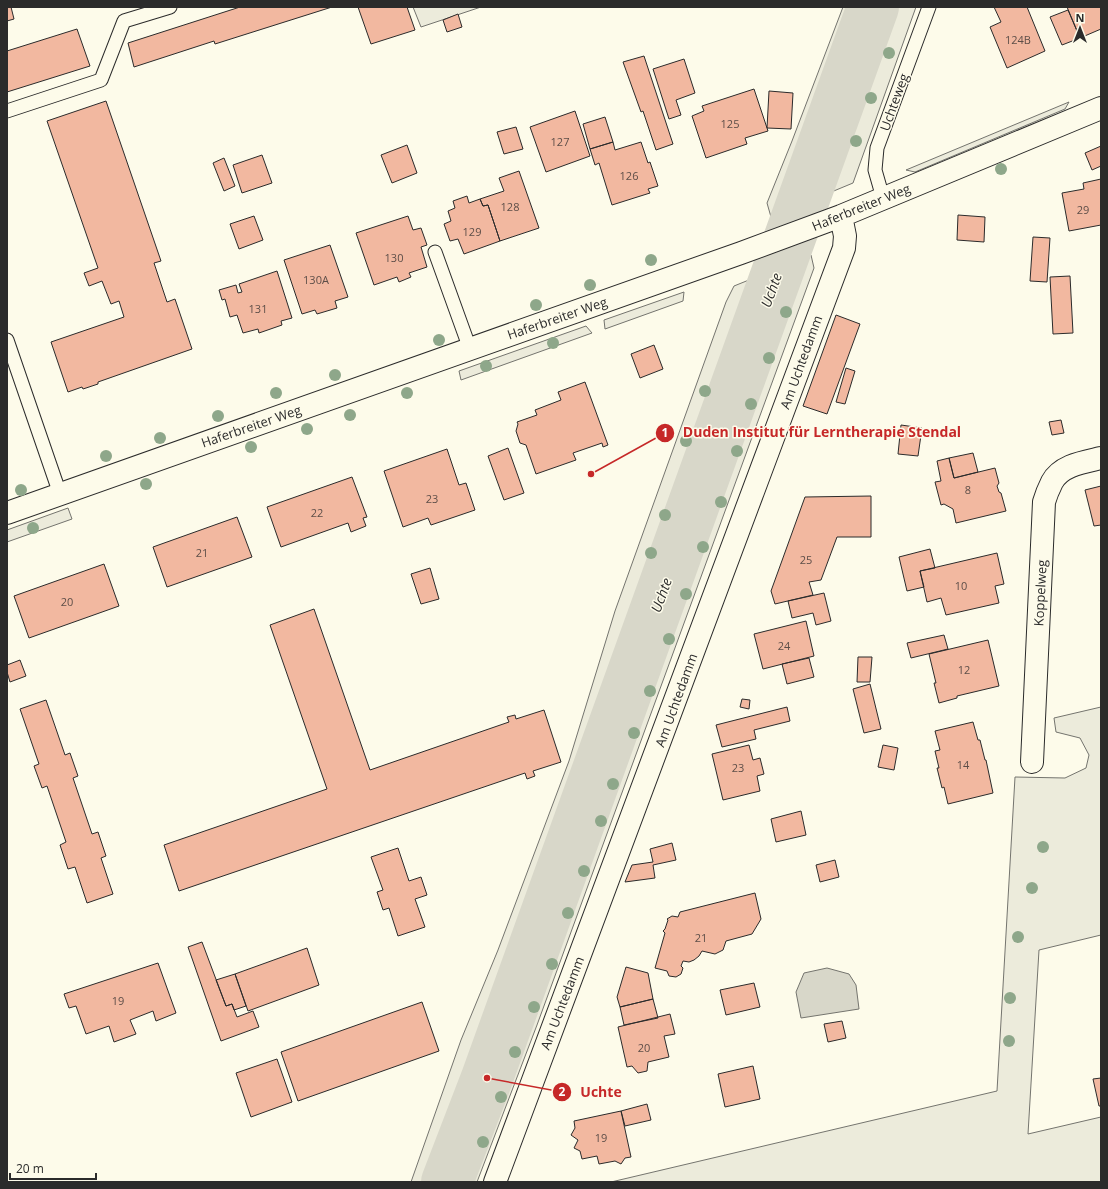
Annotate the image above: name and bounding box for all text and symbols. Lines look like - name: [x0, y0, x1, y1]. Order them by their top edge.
- north arrow: [1060, 8, 1100, 48]
- text: N: [1076, 10, 1084, 25]
- house number: 124B: [1005, 32, 1031, 47]
- street label: Uchteweg: [875, 71, 913, 133]
- house number: 125: [721, 116, 739, 131]
- house number: 127: [551, 134, 569, 149]
- house number: 126: [620, 168, 638, 183]
- street label: Haferbreiter Weg: [809, 179, 913, 235]
- house number: 128: [501, 199, 519, 214]
- house number: 29: [1077, 202, 1089, 217]
- house number: 129: [463, 224, 481, 239]
- house number: 130: [385, 250, 403, 265]
- water label: Uchte: [756, 270, 786, 310]
- house number: 130A: [303, 272, 329, 287]
- street label: Haferbreiter Weg: [505, 292, 609, 344]
- house number: 131: [249, 301, 267, 316]
- street label: Am Uchtedamm: [776, 313, 826, 411]
- street label: Haferbreiter Weg: [199, 400, 303, 452]
- callout: Duden Institut für Lerntherapie Stendal: [655, 420, 970, 446]
- text: Duden Institut für Lerntherapie Stendal: [683, 422, 961, 441]
- text: 1: [662, 424, 668, 441]
- house number: 8: [965, 482, 971, 497]
- house number: 23: [426, 491, 438, 506]
- house number: 22: [311, 505, 323, 520]
- house number: 21: [196, 545, 208, 560]
- house number: 25: [800, 552, 812, 567]
- street label: Koppelweg: [1029, 559, 1051, 627]
- water label: Uchte: [646, 575, 676, 615]
- house number: 10: [955, 578, 967, 593]
- house number: 20: [61, 594, 73, 609]
- house number: 24: [778, 638, 791, 653]
- street label: Am Uchtedamm: [651, 651, 701, 749]
- house number: 12: [958, 662, 970, 677]
- house number: 14: [957, 757, 970, 772]
- house number: 23: [732, 760, 744, 775]
- house number: 21: [695, 930, 707, 945]
- street label: Am Uchtedamm: [536, 954, 588, 1052]
- house number: 19: [112, 993, 124, 1008]
- house number: 20: [638, 1040, 650, 1055]
- callout: Uchte: [552, 1079, 630, 1105]
- text: Uchte: [580, 1082, 622, 1101]
- text: 2: [559, 1083, 566, 1100]
- house number: 19: [595, 1130, 607, 1145]
- scale bar: [10, 1155, 96, 1181]
- text: 20 m: [16, 1160, 44, 1177]

